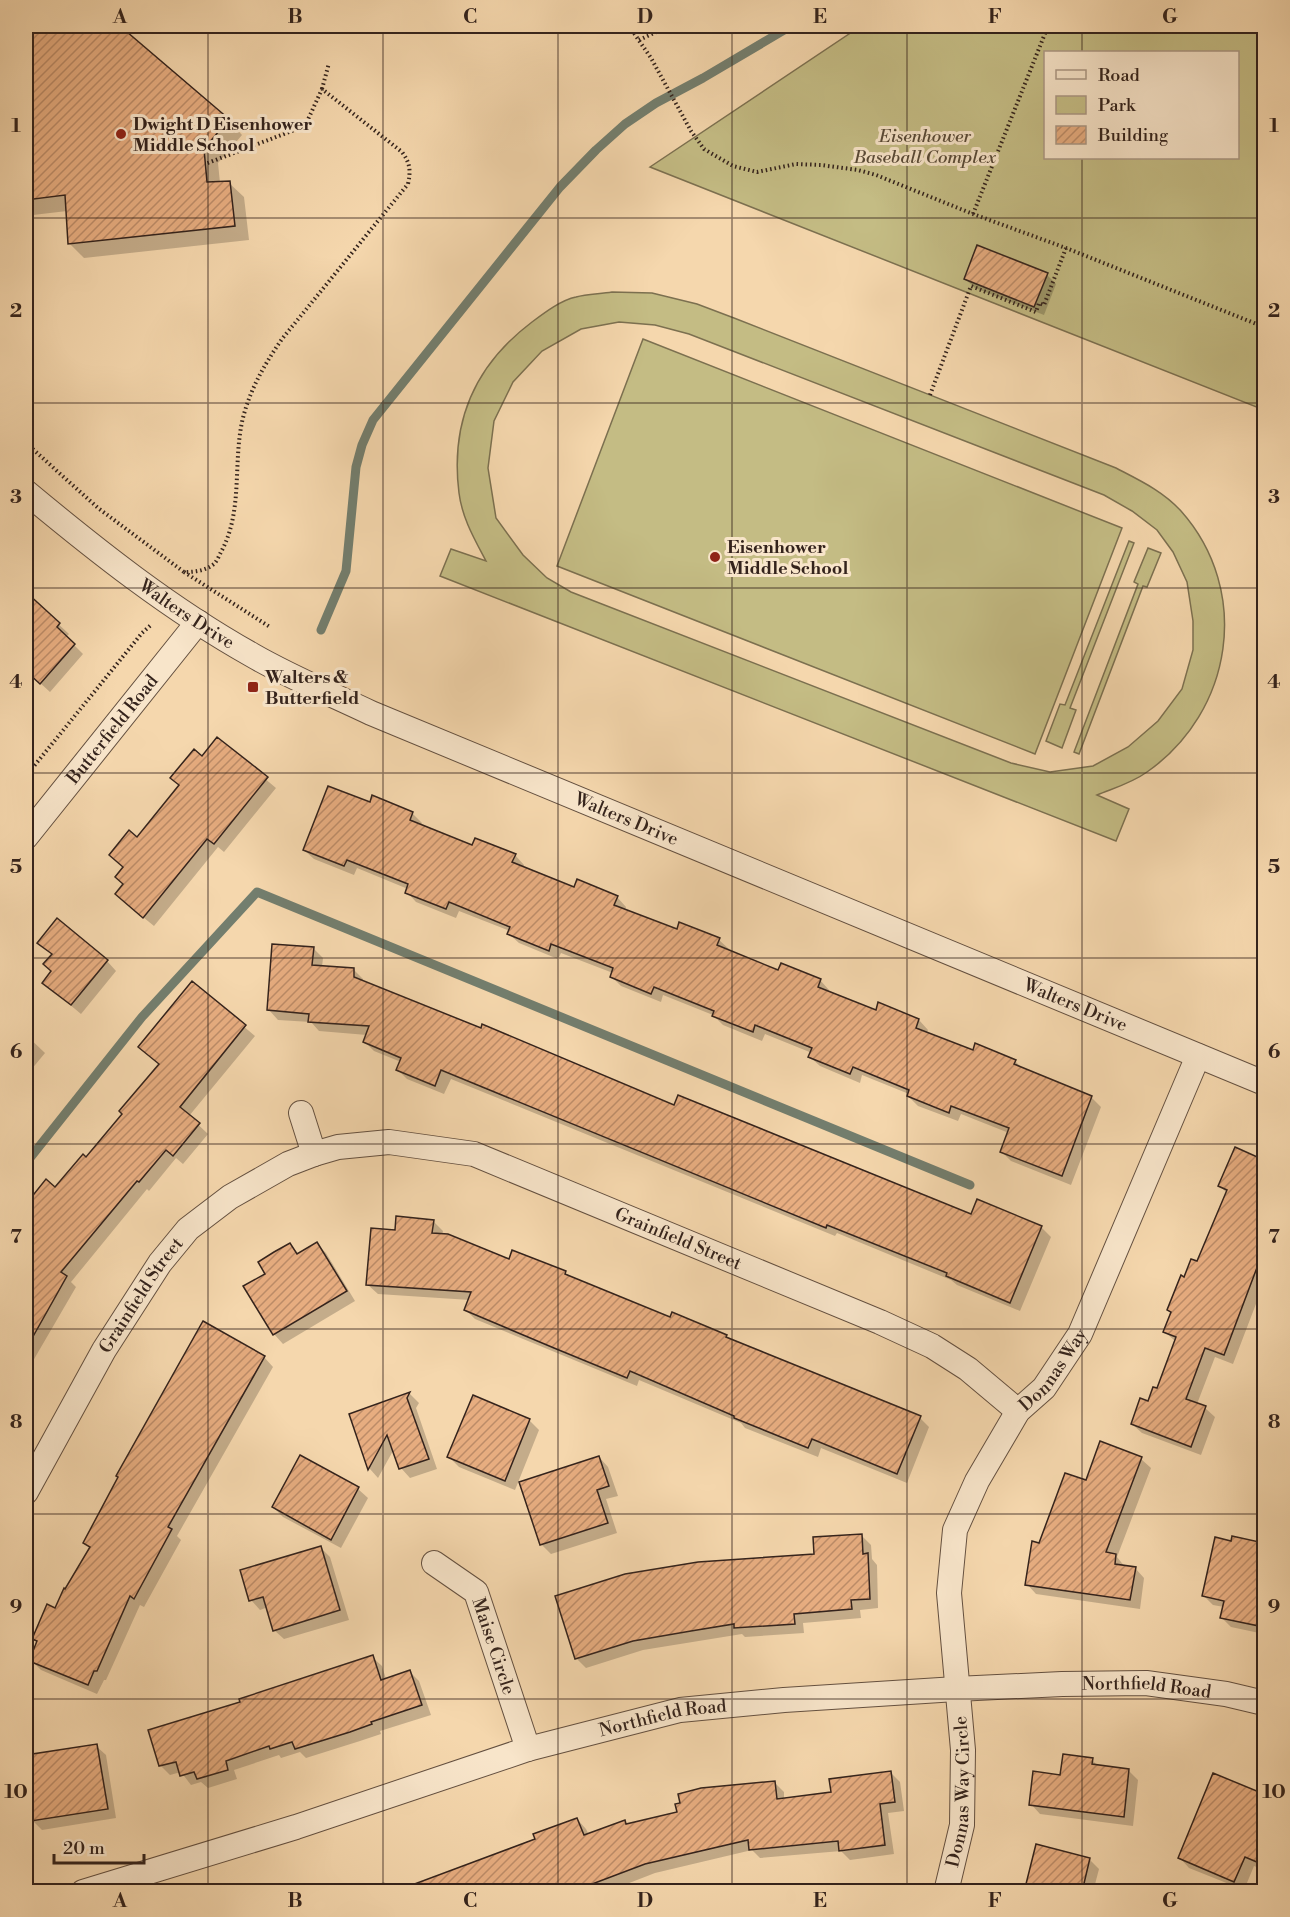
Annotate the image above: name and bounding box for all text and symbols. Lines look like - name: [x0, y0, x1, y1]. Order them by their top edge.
- text: A: [112, 5, 128, 30]
- text: B: [287, 5, 303, 30]
- text: C: [463, 5, 477, 30]
- text: D: [637, 5, 653, 30]
- text: E: [813, 5, 827, 30]
- text: F: [988, 5, 1002, 30]
- text: G: [1162, 5, 1178, 30]
- legend: [1044, 51, 1239, 159]
- text: Road: [1098, 64, 1141, 87]
- text: Park: [1098, 94, 1137, 117]
- place label: Dwight D Eisenhower Middle School: [133, 113, 312, 157]
- text: 1: [11, 114, 21, 139]
- text: 1: [1269, 114, 1279, 139]
- text: Building: [1097, 124, 1169, 147]
- park label: Eisenhower Baseball Complex: [853, 125, 996, 169]
- marker: Dwight D Eisenhower Middle School: [114, 127, 128, 141]
- text: 2: [10, 299, 22, 324]
- text: 2: [1268, 299, 1280, 324]
- text: 3: [10, 485, 22, 510]
- text: 3: [1268, 485, 1280, 510]
- place label: Eisenhower Middle School: [727, 536, 848, 580]
- marker: Eisenhower Middle School: [708, 550, 722, 564]
- street label: Walters Drive: [134, 573, 239, 654]
- place label: Walters & Butterfield: [264, 666, 359, 710]
- street label: Butterfield Road: [61, 669, 164, 790]
- text: 4: [9, 670, 23, 695]
- text: 4: [1267, 670, 1281, 695]
- marker: Walters & Butterfield: [246, 680, 260, 694]
- street label: Walters Drive: [570, 787, 682, 851]
- text: 5: [10, 855, 22, 880]
- text: 5: [1268, 855, 1280, 880]
- street label: Walters Drive: [1019, 973, 1131, 1037]
- text: 6: [10, 1040, 23, 1065]
- text: 6: [1268, 1040, 1281, 1065]
- street label: Grainfield Street: [611, 1202, 746, 1275]
- text: 7: [10, 1225, 22, 1250]
- text: 7: [1268, 1225, 1280, 1250]
- street label: Grainfield Street: [93, 1232, 188, 1358]
- street label: Donnas Way: [1014, 1324, 1092, 1416]
- text: 8: [10, 1410, 23, 1435]
- text: 8: [1268, 1410, 1281, 1435]
- text: 9: [10, 1595, 22, 1620]
- street label: Maise Circle: [467, 1595, 521, 1698]
- text: 9: [1268, 1595, 1280, 1620]
- street label: Northfield Road: [1081, 1671, 1213, 1703]
- street label: Northfield Road: [596, 1694, 728, 1742]
- street label: Donnas Way Circle: [941, 1715, 975, 1869]
- text: 10: [4, 1780, 28, 1805]
- text: 10: [1262, 1780, 1286, 1805]
- scale bar: [54, 1827, 144, 1865]
- text: 20 m: [63, 1837, 105, 1860]
- text: A: [112, 1889, 128, 1914]
- text: B: [287, 1889, 303, 1914]
- text: C: [463, 1889, 477, 1914]
- text: D: [637, 1889, 653, 1914]
- text: E: [813, 1889, 827, 1914]
- text: F: [988, 1889, 1002, 1914]
- text: G: [1162, 1889, 1178, 1914]

